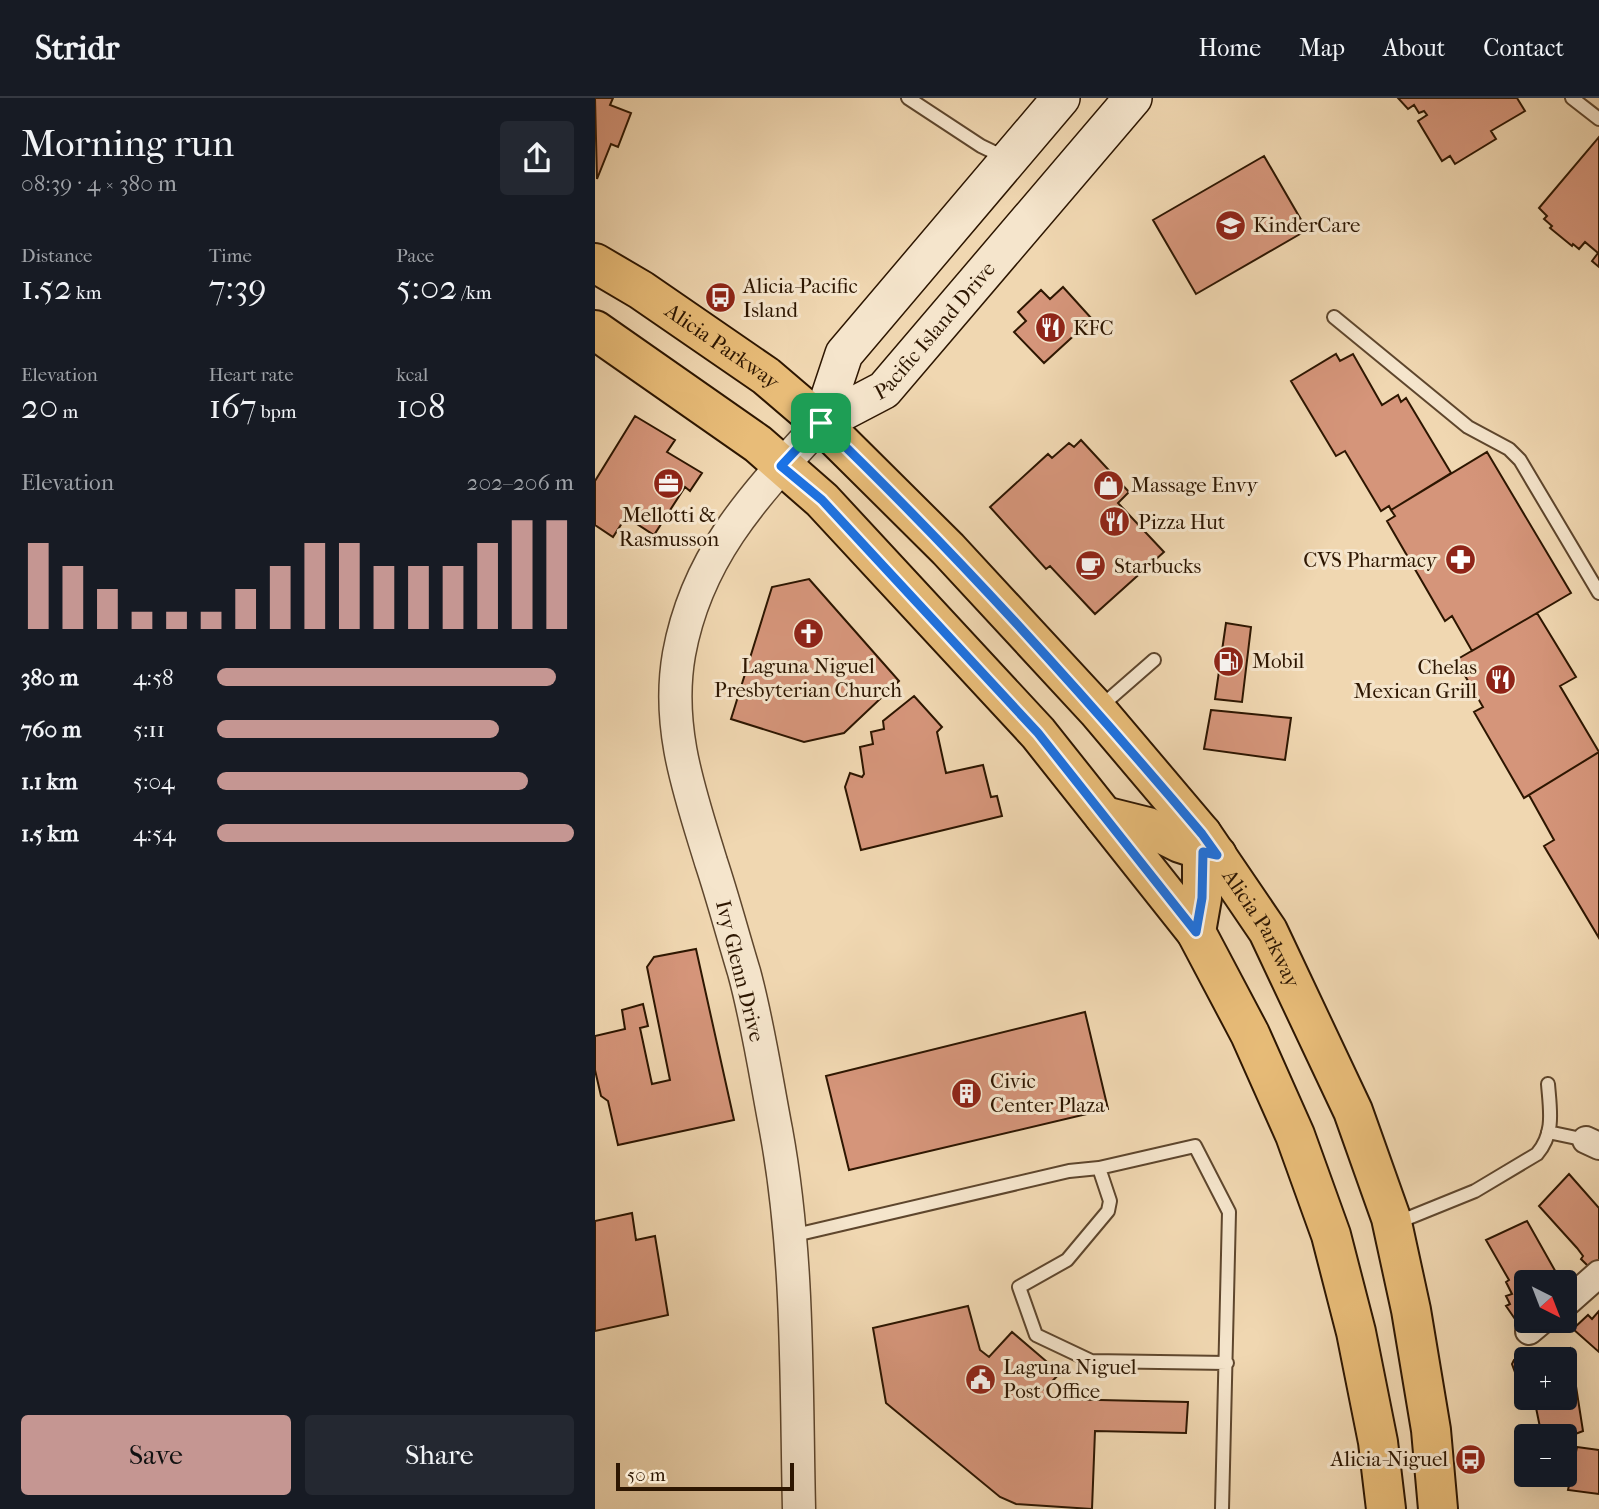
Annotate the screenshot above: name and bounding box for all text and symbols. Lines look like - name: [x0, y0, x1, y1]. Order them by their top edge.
- text: Stridr: [35, 29, 119, 68]
- text: Home: [1199, 34, 1261, 62]
- text: Map: [1299, 34, 1345, 62]
- text: About: [1383, 34, 1445, 62]
- text: Contact: [1483, 34, 1564, 62]
- text: Morning run: [21, 121, 234, 166]
- button: share: [500, 121, 574, 195]
- text: 08:39 · 4 × 380 m: [21, 170, 177, 197]
- school or university icon: KinderCare: [1213, 208, 1247, 242]
- place label: KinderCare: [1253, 213, 1360, 237]
- text: Distance: [21, 245, 92, 267]
- text: Time: [209, 245, 252, 267]
- text: Pace: [396, 245, 434, 267]
- street label: Pacific Island Drive: [870, 257, 1000, 405]
- text: 1.52: [21, 267, 72, 308]
- text: 7:39: [209, 267, 267, 308]
- text: 5:02: [396, 267, 457, 308]
- place label: Alicia-Pacific Island: [742, 274, 858, 322]
- bus stop icon: Alicia-Pacific Island: [703, 281, 737, 315]
- text: km: [72, 282, 102, 304]
- text: /km: [457, 282, 492, 304]
- street label: Alicia Parkway: [660, 298, 785, 394]
- restaurant icon: KFC: [1033, 311, 1067, 345]
- place label: KFC: [1073, 316, 1114, 340]
- text: Elevation: [21, 364, 98, 386]
- text: Heart rate: [209, 364, 294, 386]
- text: kcal: [396, 364, 428, 386]
- text: 20: [21, 386, 58, 427]
- text: 167: [209, 386, 257, 427]
- text: 108: [396, 386, 446, 427]
- pin: [791, 393, 851, 453]
- text: m: [58, 401, 78, 423]
- text: bpm: [257, 401, 297, 423]
- icon: arrive: [802, 404, 840, 442]
- office icon: Mellotti & Rasmusson: [652, 466, 686, 500]
- shop icon: Massage Envy: [1091, 468, 1125, 502]
- text: Elevation: [21, 469, 114, 496]
- text: 202–206 m: [467, 469, 574, 496]
- place label: Massage Envy: [1131, 473, 1258, 497]
- place label: Mellotti & Rasmusson: [619, 503, 719, 551]
- restaurant icon: Pizza Hut: [1098, 505, 1132, 539]
- place label: Pizza Hut: [1138, 510, 1226, 534]
- pharmacy icon: CVS Pharmacy: [1443, 543, 1477, 577]
- place label: CVS Pharmacy: [1303, 548, 1438, 572]
- cafe icon: Starbucks: [1074, 549, 1108, 583]
- place label: Starbucks: [1114, 554, 1202, 578]
- church icon: Laguna Niguel Presbyterian Church: [791, 617, 825, 651]
- fuel station icon: Mobil: [1212, 644, 1246, 678]
- place label: Mobil: [1252, 649, 1305, 673]
- place label: Laguna Niguel Presbyterian Church: [714, 654, 902, 702]
- place label: Chelas Mexican Grill: [1353, 655, 1477, 703]
- restaurant icon: Chelas Mexican Grill: [1483, 662, 1517, 696]
- text: 380 m: [21, 664, 79, 691]
- text: 4:58: [133, 664, 174, 691]
- text: 760 m: [21, 716, 81, 743]
- text: 5:11: [133, 716, 165, 743]
- text: 1.1 km: [21, 768, 78, 795]
- text: 5:04: [133, 768, 175, 795]
- text: 1.5 km: [21, 820, 79, 847]
- text: 4:54: [133, 820, 176, 847]
- street label: Alicia Parkway: [1217, 864, 1305, 992]
- street label: Ivy Glenn Drive: [711, 898, 769, 1044]
- place label: Civic Center Plaza: [990, 1069, 1105, 1117]
- building icon: Civic Center Plaza: [950, 1076, 984, 1110]
- north arrow: [1514, 1270, 1577, 1334]
- map controls: [1514, 1270, 1577, 1487]
- button: +: [1514, 1347, 1577, 1410]
- place label: Laguna Niguel Post Office: [1003, 1355, 1137, 1403]
- public building icon: Laguna Niguel Post Office: [963, 1362, 997, 1396]
- button: Save: [21, 1415, 291, 1495]
- button: Share: [305, 1415, 574, 1495]
- button: −: [1514, 1424, 1577, 1487]
- bus stop icon: Alicia-Niguel: [1454, 1442, 1488, 1476]
- place label: Alicia-Niguel: [1330, 1447, 1448, 1471]
- scale bar: [616, 1460, 795, 1492]
- text: 50 m: [627, 1464, 666, 1486]

